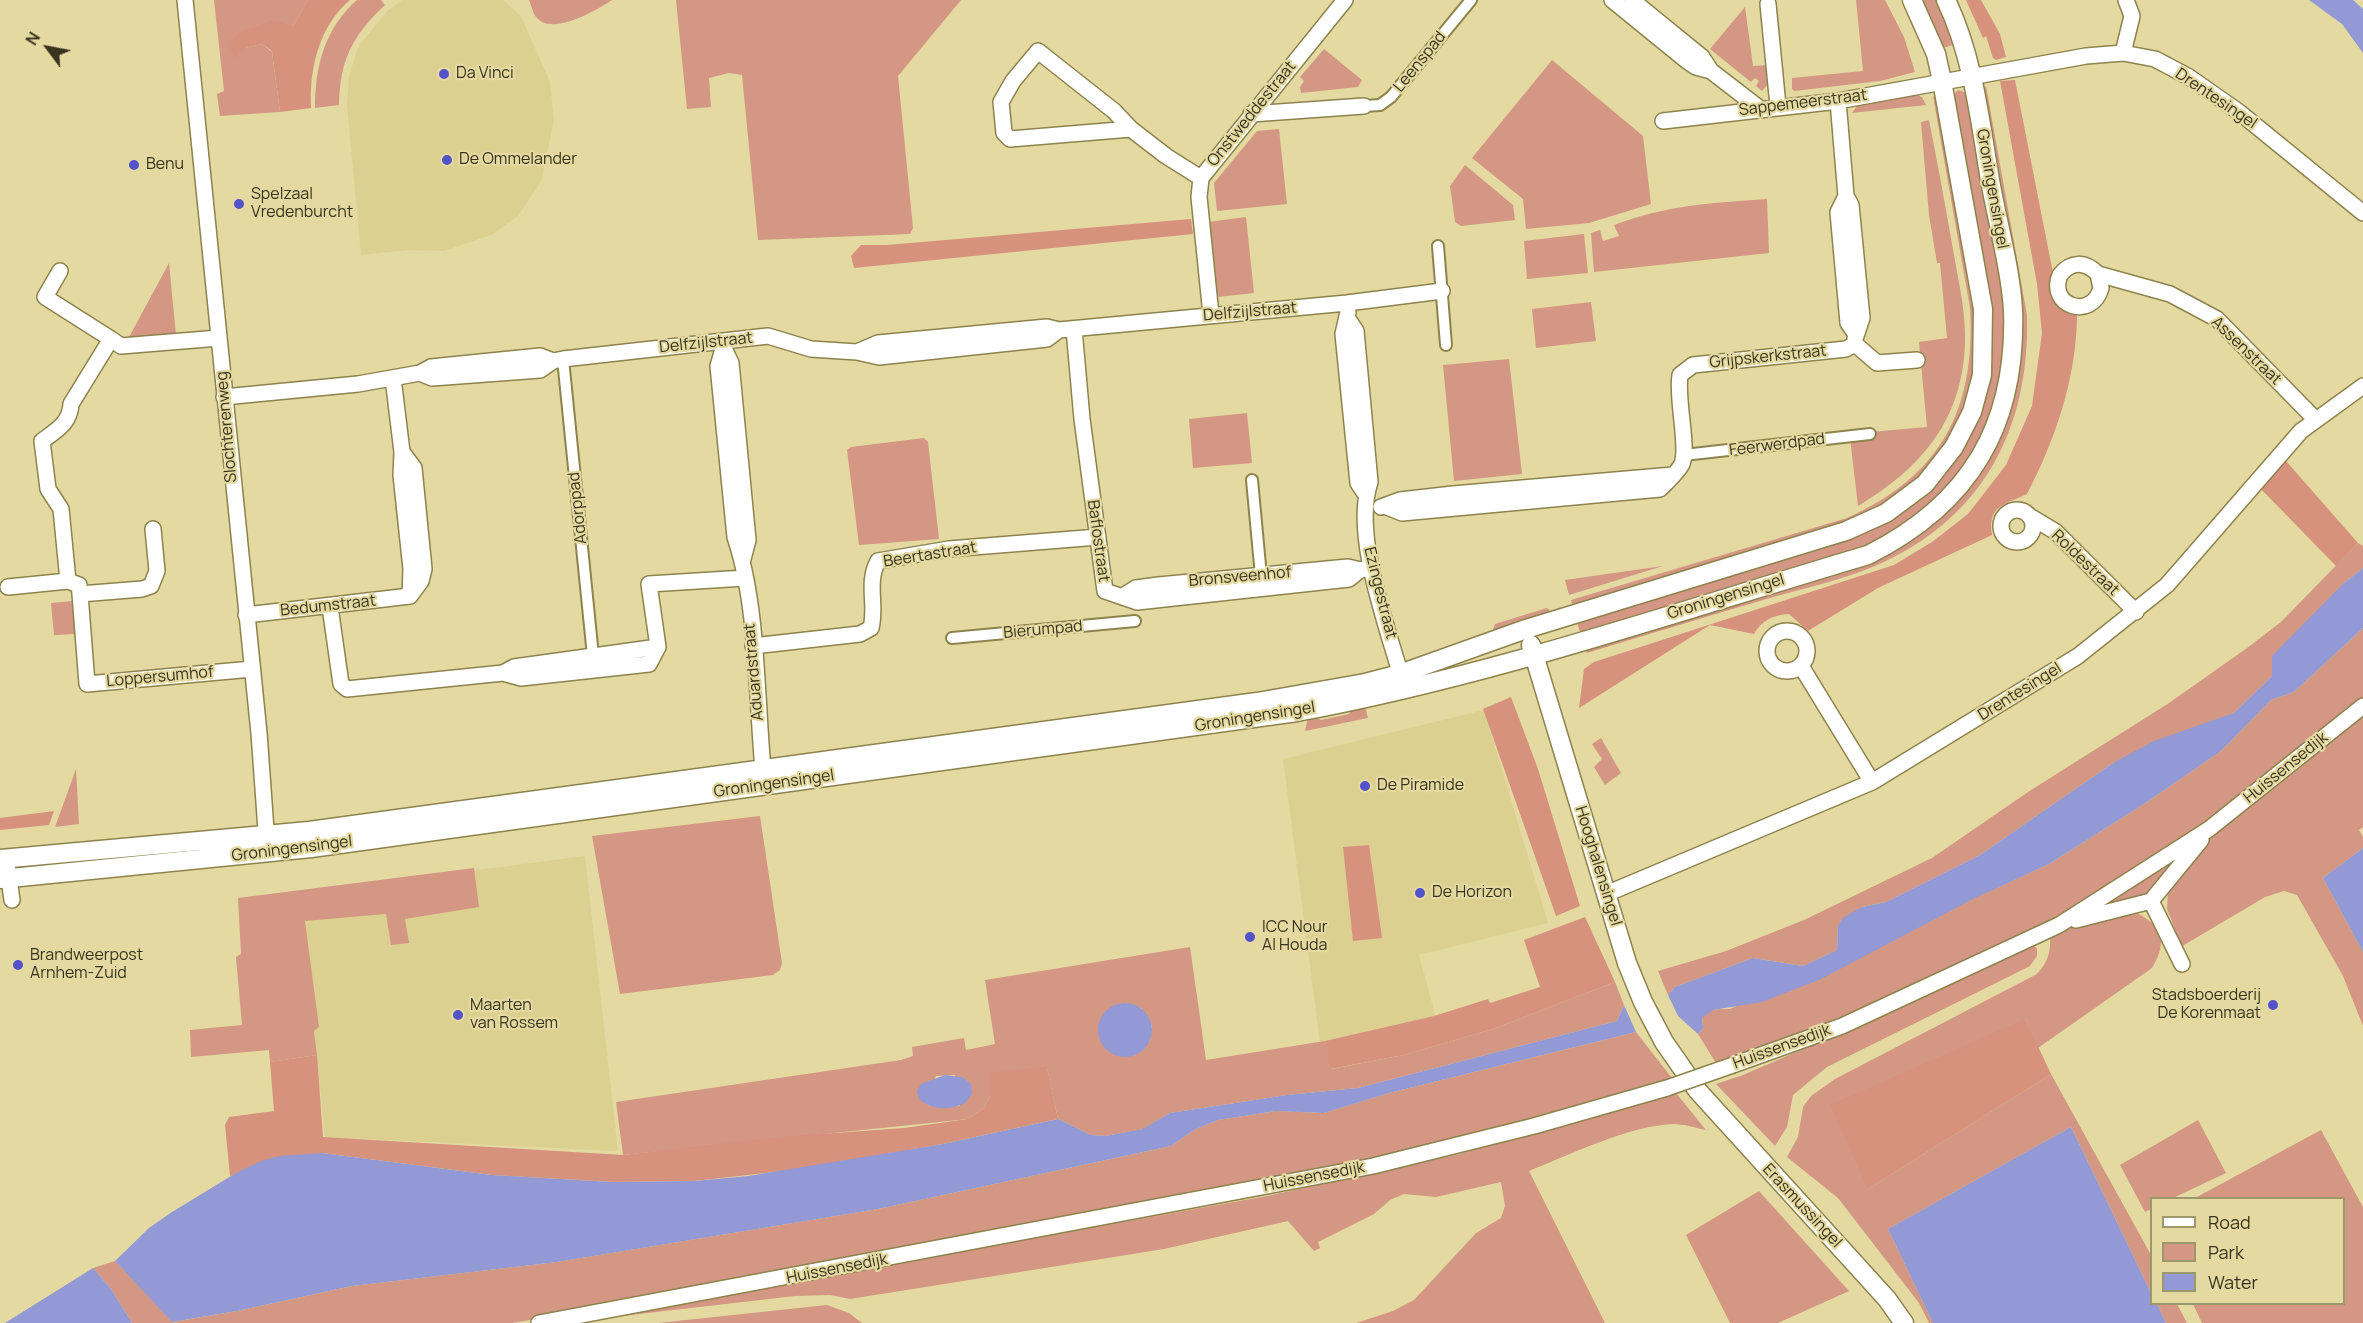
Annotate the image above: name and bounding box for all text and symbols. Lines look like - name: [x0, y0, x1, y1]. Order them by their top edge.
- north arrow: [18, 18, 78, 78]
- text: N: [20, 28, 45, 49]
- street label: Leenspad: [1390, 28, 1450, 96]
- street label: Onstweddestraat: [1204, 57, 1300, 171]
- place label: Da Vinci: [456, 64, 514, 84]
- street label: Drentesingel: [2171, 65, 2261, 133]
- marker: Da Vinci: [437, 67, 451, 81]
- street label: Sappemeerstraat: [1738, 86, 1868, 120]
- street label: Groningensingel: [1972, 128, 2012, 250]
- place label: De Ommelander: [459, 150, 577, 170]
- marker: De Ommelander: [440, 153, 454, 167]
- place label: Benu: [146, 155, 184, 175]
- marker: Benu: [127, 158, 141, 172]
- place label: Spelzaal Vredenburcht: [251, 185, 353, 223]
- marker: Spelzaal Vredenburcht: [232, 197, 246, 211]
- street label: Delfzijlstraat: [1202, 298, 1298, 326]
- street label: Assenstraat: [2207, 313, 2285, 389]
- street label: Delfzijlstraat: [658, 329, 754, 357]
- street label: Grijpskerkstraat: [1708, 341, 1828, 373]
- street label: Slochterenweg: [213, 370, 241, 484]
- street label: Feerwerdpad: [1728, 430, 1826, 460]
- street label: Adorppad: [565, 471, 591, 545]
- street label: Baflostraat: [1083, 499, 1113, 583]
- street label: Roldestraat: [2047, 526, 2123, 600]
- street label: Beertastraat: [882, 538, 978, 572]
- street label: Ezingestraat: [1359, 545, 1401, 641]
- street label: Bronsveenhof: [1188, 563, 1292, 591]
- street label: Groningensingel: [1665, 570, 1787, 624]
- street label: Bedumstraat: [279, 591, 377, 621]
- street label: Bierumpad: [1003, 617, 1083, 643]
- street label: Aduardstraat: [740, 623, 768, 721]
- street label: Drentesingel: [1975, 659, 2065, 725]
- street label: Loppersumhof: [106, 663, 214, 691]
- street label: Groningensingel: [1194, 698, 1316, 736]
- street label: Huissensedijk: [2240, 728, 2332, 808]
- street label: Groningensingel: [713, 766, 835, 802]
- place label: De Piramide: [1377, 776, 1464, 796]
- marker: De Piramide: [1358, 779, 1372, 793]
- street label: Hooghalensingel: [1571, 804, 1625, 928]
- street label: Groningensingel: [231, 832, 353, 866]
- place label: De Horizon: [1432, 883, 1512, 903]
- marker: De Horizon: [1413, 886, 1427, 900]
- place label: ICC Nour Al Houda: [1262, 918, 1328, 956]
- marker: ICC Nour Al Houda: [1243, 930, 1257, 944]
- place label: Brandweerpost Arnhem-Zuid: [30, 946, 143, 984]
- marker: Brandweerpost Arnhem-Zuid: [11, 958, 25, 972]
- place label: Stadsboerderij De Korenmaat: [2152, 986, 2261, 1024]
- place label: Maarten van Rossem: [470, 996, 558, 1034]
- marker: Stadsboerderij De Korenmaat: [2266, 998, 2280, 1012]
- marker: Maarten van Rossem: [451, 1008, 465, 1022]
- street label: Huissensedijk: [1731, 1020, 1833, 1074]
- street label: Huissensedijk: [1262, 1158, 1366, 1196]
- street label: Erasmussingel: [1758, 1160, 1846, 1252]
- legend: [2150, 1197, 2345, 1305]
- text: Road: [2208, 1210, 2251, 1234]
- text: Park: [2208, 1240, 2244, 1264]
- street label: Huissensedijk: [785, 1250, 889, 1288]
- text: Water: [2208, 1270, 2258, 1294]

